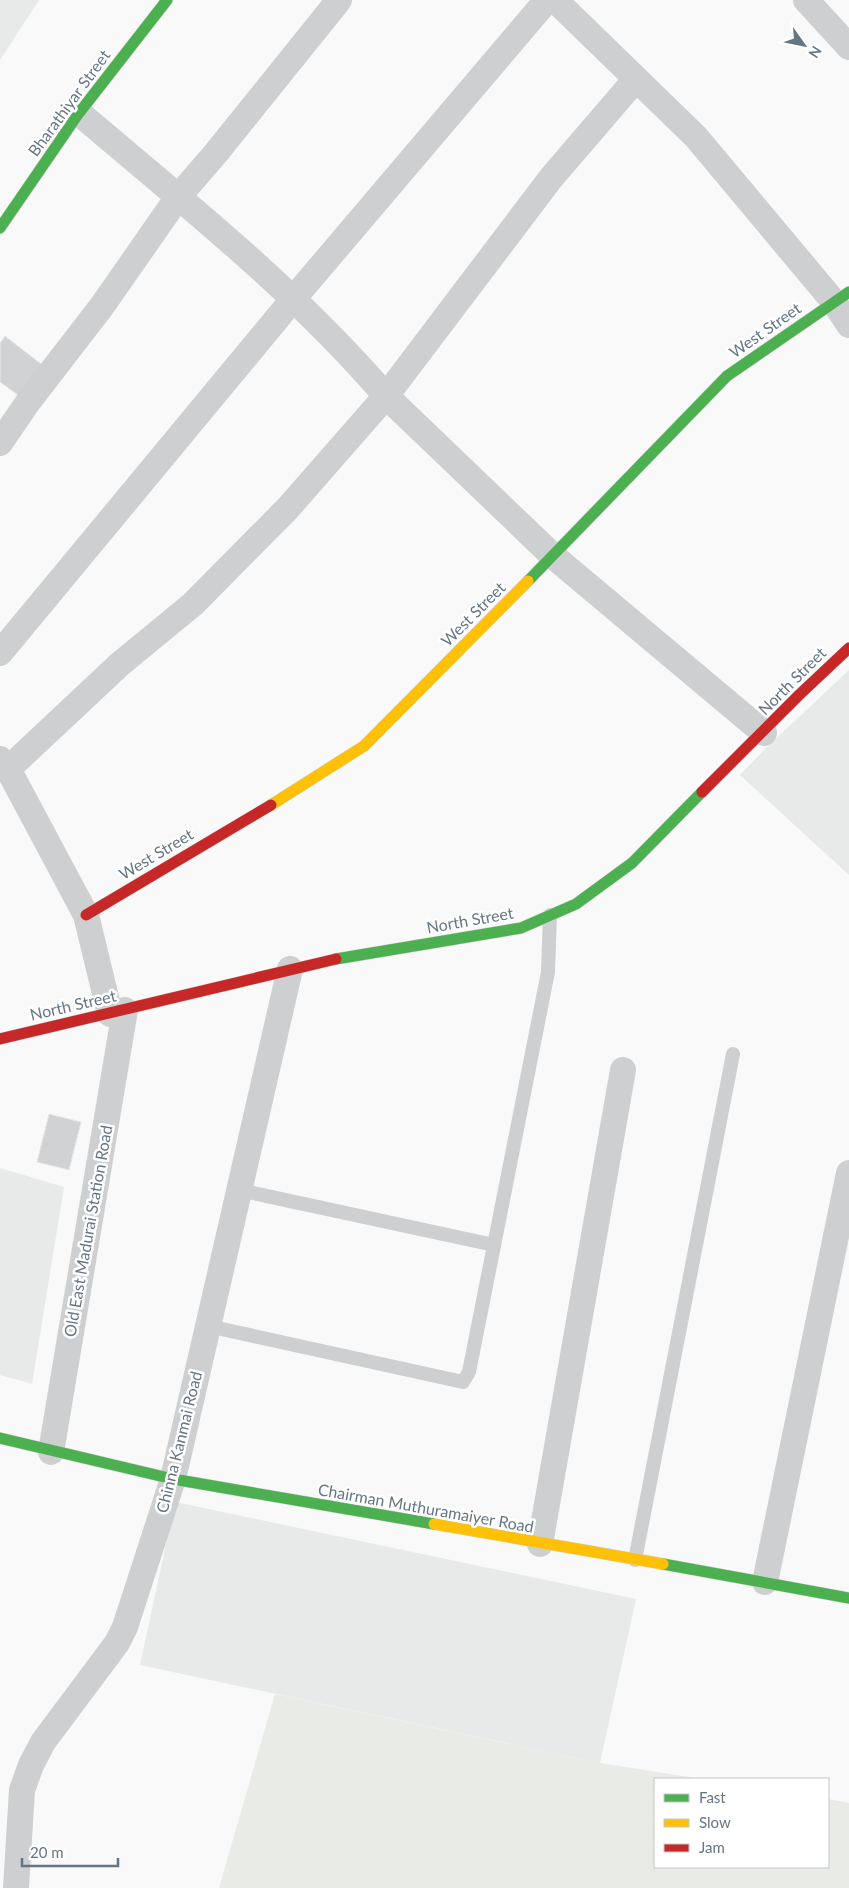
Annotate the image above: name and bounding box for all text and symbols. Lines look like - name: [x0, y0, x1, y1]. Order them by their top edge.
- north arrow: [779, 20, 829, 70]
- text: N: [805, 43, 825, 62]
- street label: Bharathiyar Street: [24, 46, 114, 160]
- street label: West Street: [725, 298, 804, 361]
- street label: West Street: [437, 577, 509, 650]
- street label: North Street: [754, 643, 830, 718]
- street label: West Street: [115, 824, 196, 883]
- street label: North Street: [425, 902, 515, 936]
- street label: North Street: [28, 985, 118, 1024]
- street label: Old East Madurai Station Road: [60, 1124, 116, 1338]
- street label: Chinna Kanmai Road: [152, 1369, 205, 1515]
- street label: Chairman Muthuramaiyer Road: [317, 1479, 535, 1536]
- legend: [654, 1778, 829, 1868]
- text: Fast: [699, 1788, 726, 1806]
- text: Slow: [699, 1813, 731, 1831]
- scale bar: [22, 1836, 119, 1868]
- text: Jam: [699, 1838, 725, 1856]
- text: 20 m: [30, 1843, 64, 1861]

